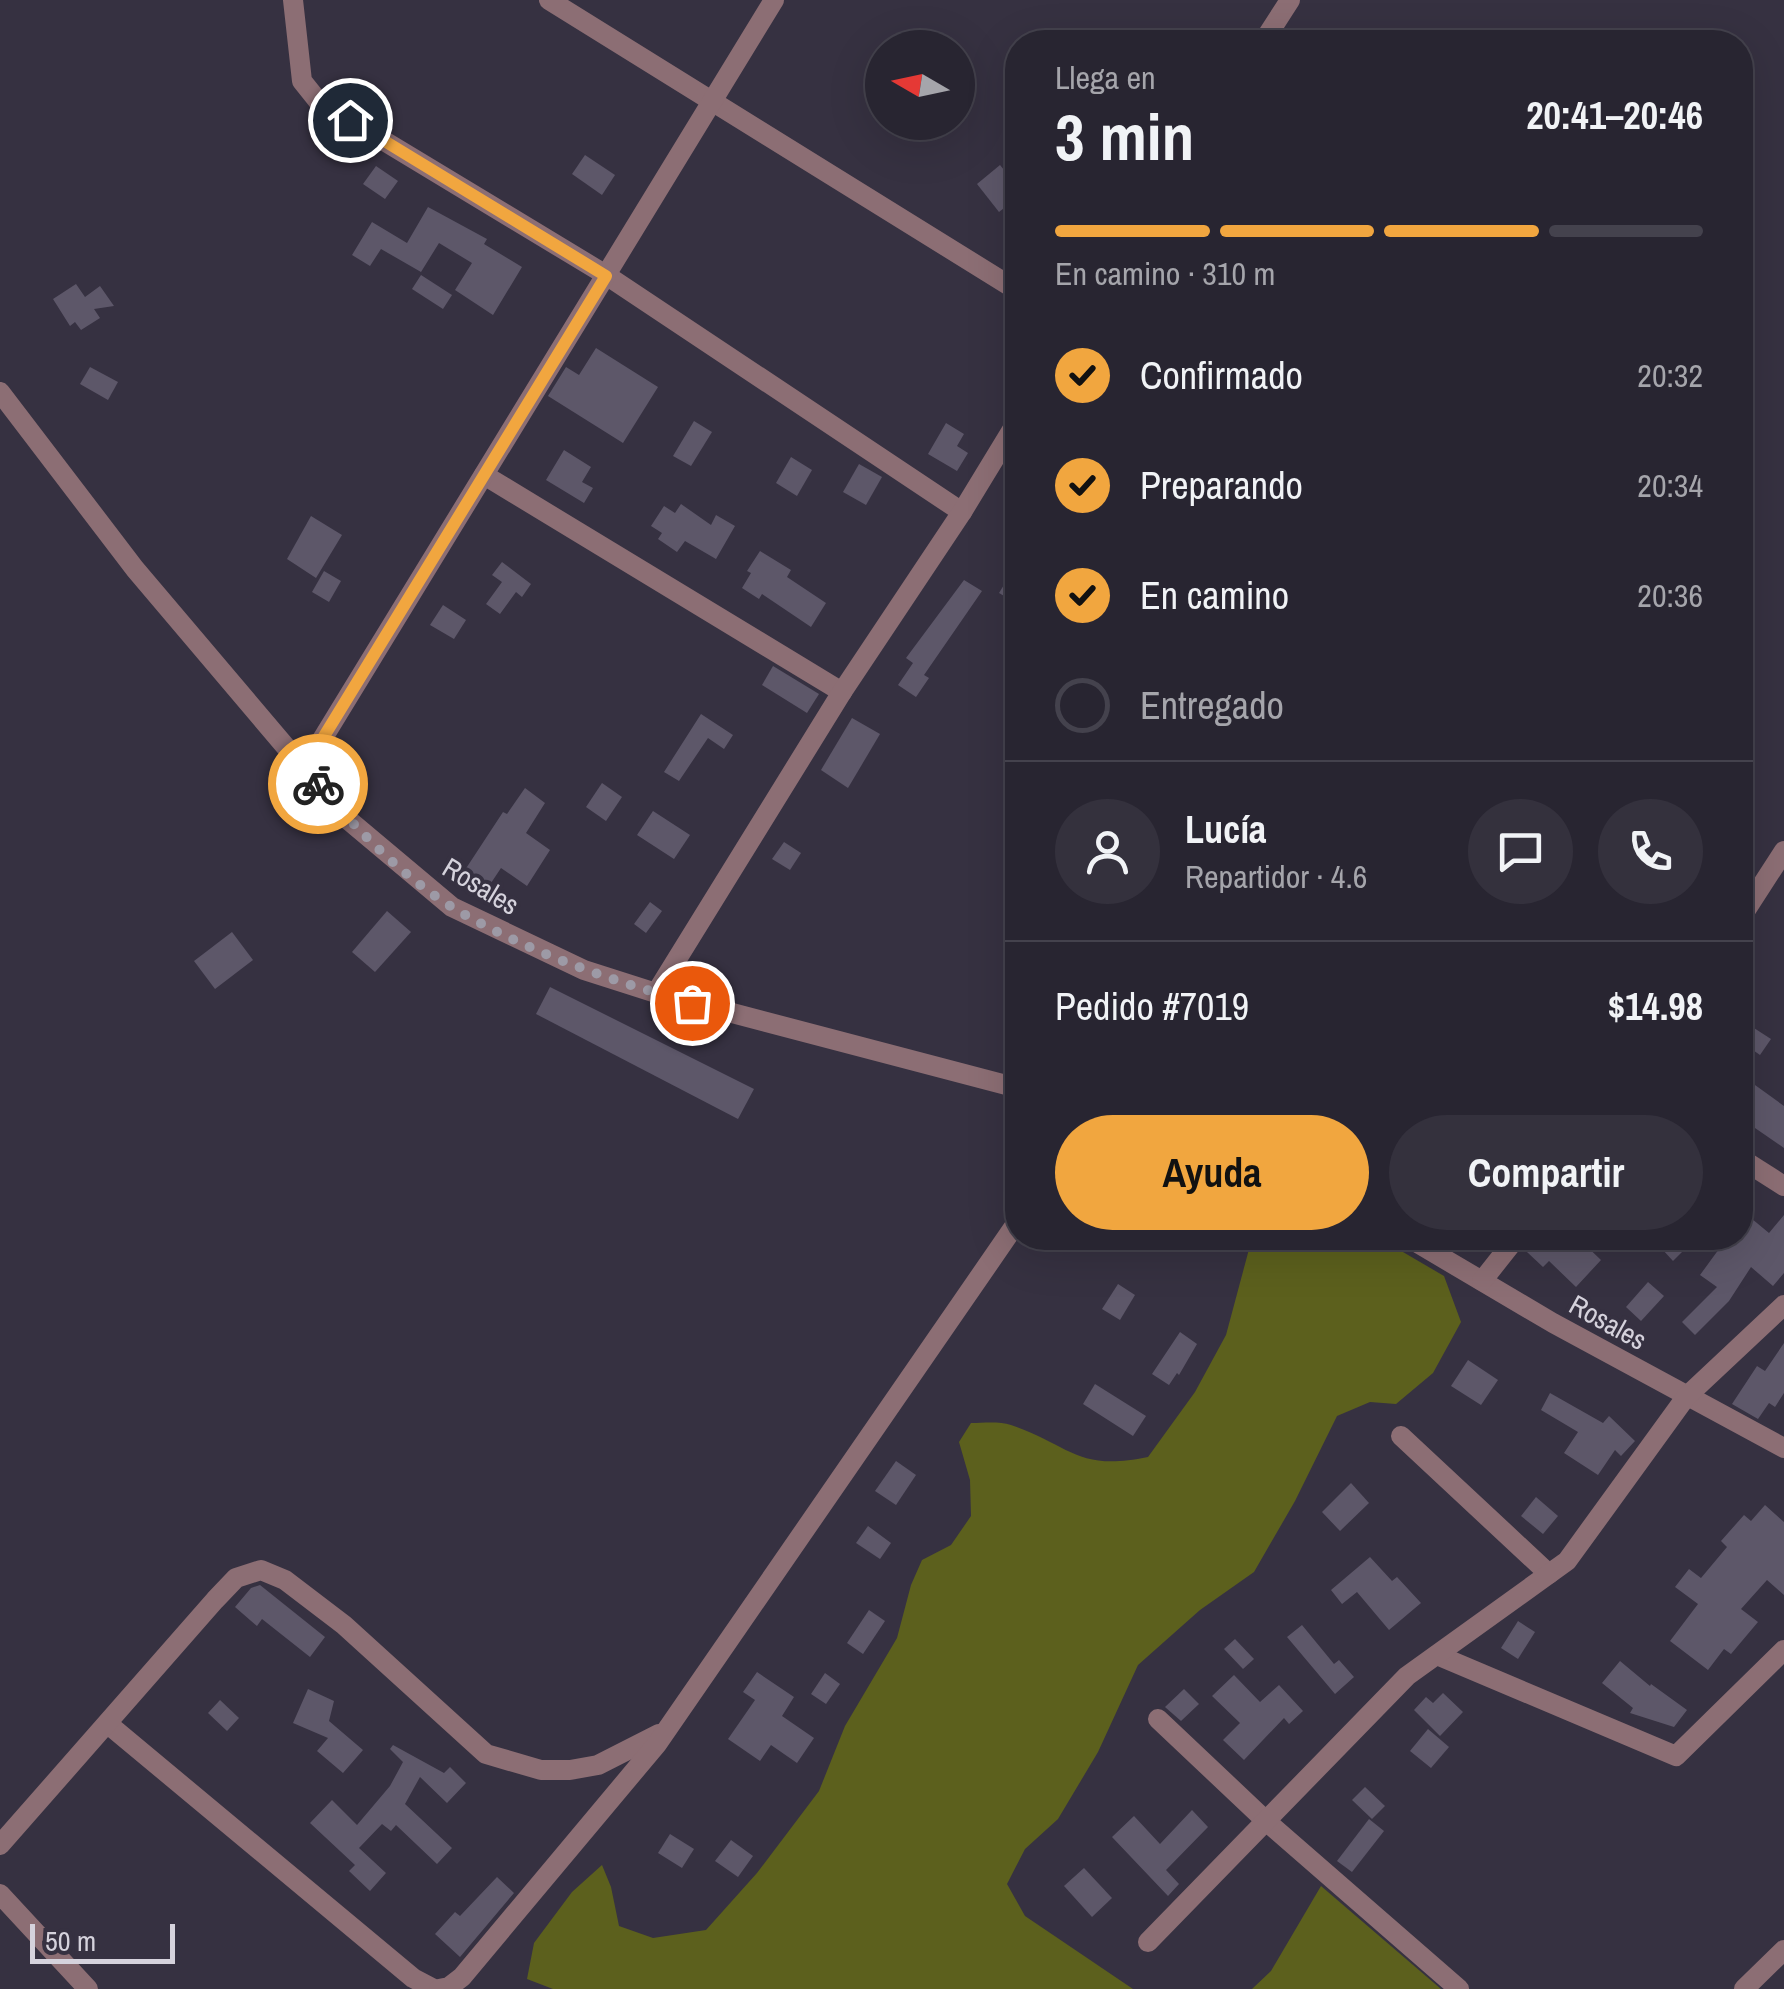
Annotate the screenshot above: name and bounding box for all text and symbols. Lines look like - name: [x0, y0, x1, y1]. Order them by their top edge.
- north arrow: [865, 30, 975, 140]
- map controls: [865, 30, 975, 140]
- text: Llega en: [1055, 56, 1156, 99]
- pin: [308, 78, 393, 163]
- text: 20:41–20:46: [1526, 90, 1703, 141]
- icon: home: [323, 93, 378, 148]
- text: 3 min: [1055, 93, 1194, 180]
- text: En camino · 310 m: [1055, 252, 1275, 295]
- icon: check: [1055, 348, 1110, 403]
- text: Confirmado: [1140, 350, 1303, 401]
- text: 20:32: [1637, 354, 1703, 397]
- icon: check: [1055, 458, 1110, 513]
- text: Preparando: [1140, 460, 1303, 511]
- text: 20:34: [1637, 464, 1703, 507]
- icon: check: [1055, 568, 1110, 623]
- text: En camino: [1140, 570, 1289, 621]
- text: 20:36: [1637, 574, 1703, 617]
- text: Entregado: [1140, 680, 1284, 731]
- courier: [268, 734, 368, 834]
- icon: bike: [291, 757, 346, 812]
- button: person: [1055, 799, 1160, 904]
- button: chat: [1468, 799, 1573, 904]
- button: phone: [1598, 799, 1703, 904]
- text: Lucía: [1185, 804, 1266, 855]
- street label: Rosales: [436, 848, 526, 924]
- text: Repartidor · 4.6: [1185, 855, 1367, 898]
- pin: [650, 961, 735, 1046]
- icon: bag: [665, 976, 720, 1031]
- text: Pedido #7019: [1055, 981, 1249, 1032]
- text: $14.98: [1608, 981, 1703, 1032]
- button: Ayuda: [1055, 1115, 1369, 1230]
- button: Compartir: [1389, 1115, 1703, 1230]
- street label: Rosales: [1563, 1285, 1653, 1359]
- scale bar: [30, 1919, 175, 1964]
- text: 50 m: [45, 1922, 96, 1960]

